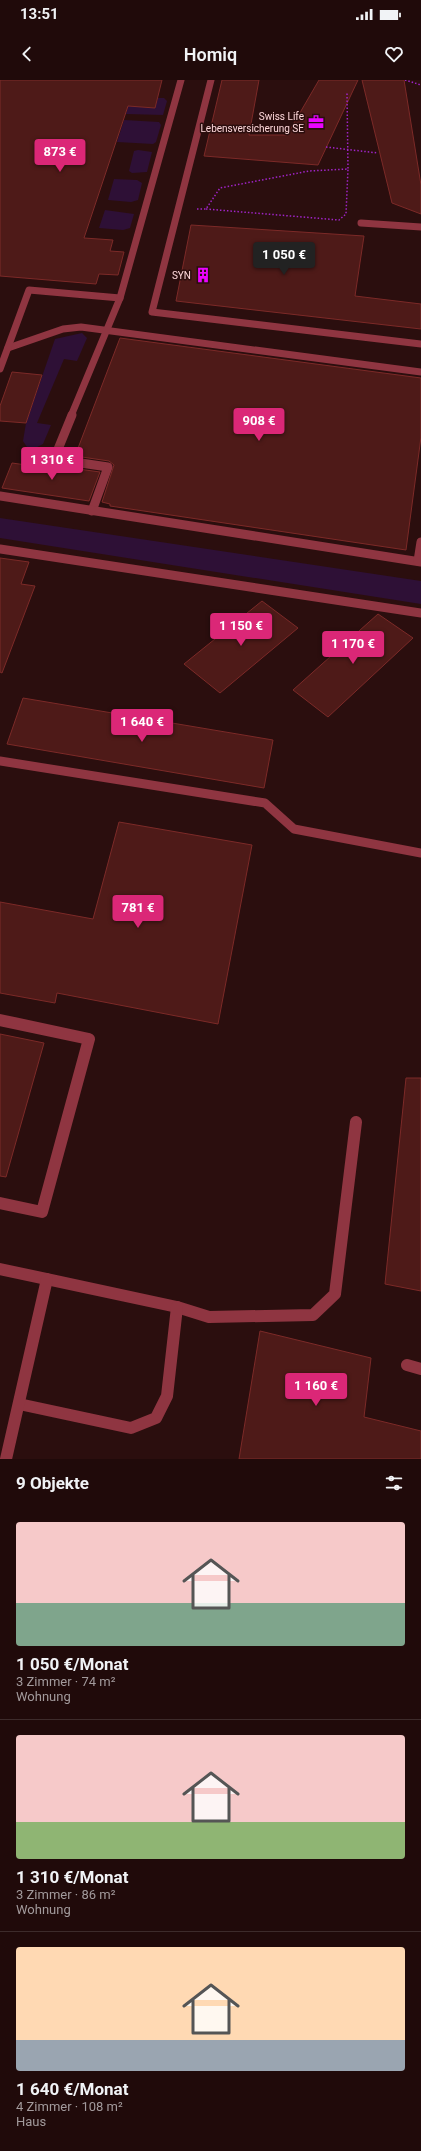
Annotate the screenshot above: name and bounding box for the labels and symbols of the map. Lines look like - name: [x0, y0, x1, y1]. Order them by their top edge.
- place label: Swiss Life Lebensversicherung SE: [200, 111, 304, 134]
- office icon: Swiss Life Lebensversicherung SE: [307, 113, 325, 131]
- pin: 873 €: [32, 139, 88, 173]
- pin: 1 050 €: [247, 242, 321, 276]
- building icon: SYN: [194, 266, 212, 284]
- place label: SYN: [172, 270, 191, 281]
- pin: 908 €: [231, 408, 287, 442]
- pin: 1 310 €: [15, 447, 89, 481]
- pin: 1 150 €: [204, 613, 278, 647]
- pin: 1 170 €: [316, 631, 390, 665]
- pin: 1 640 €: [105, 709, 179, 743]
- pin: 781 €: [110, 895, 166, 929]
- pin: 1 160 €: [279, 1373, 353, 1407]

